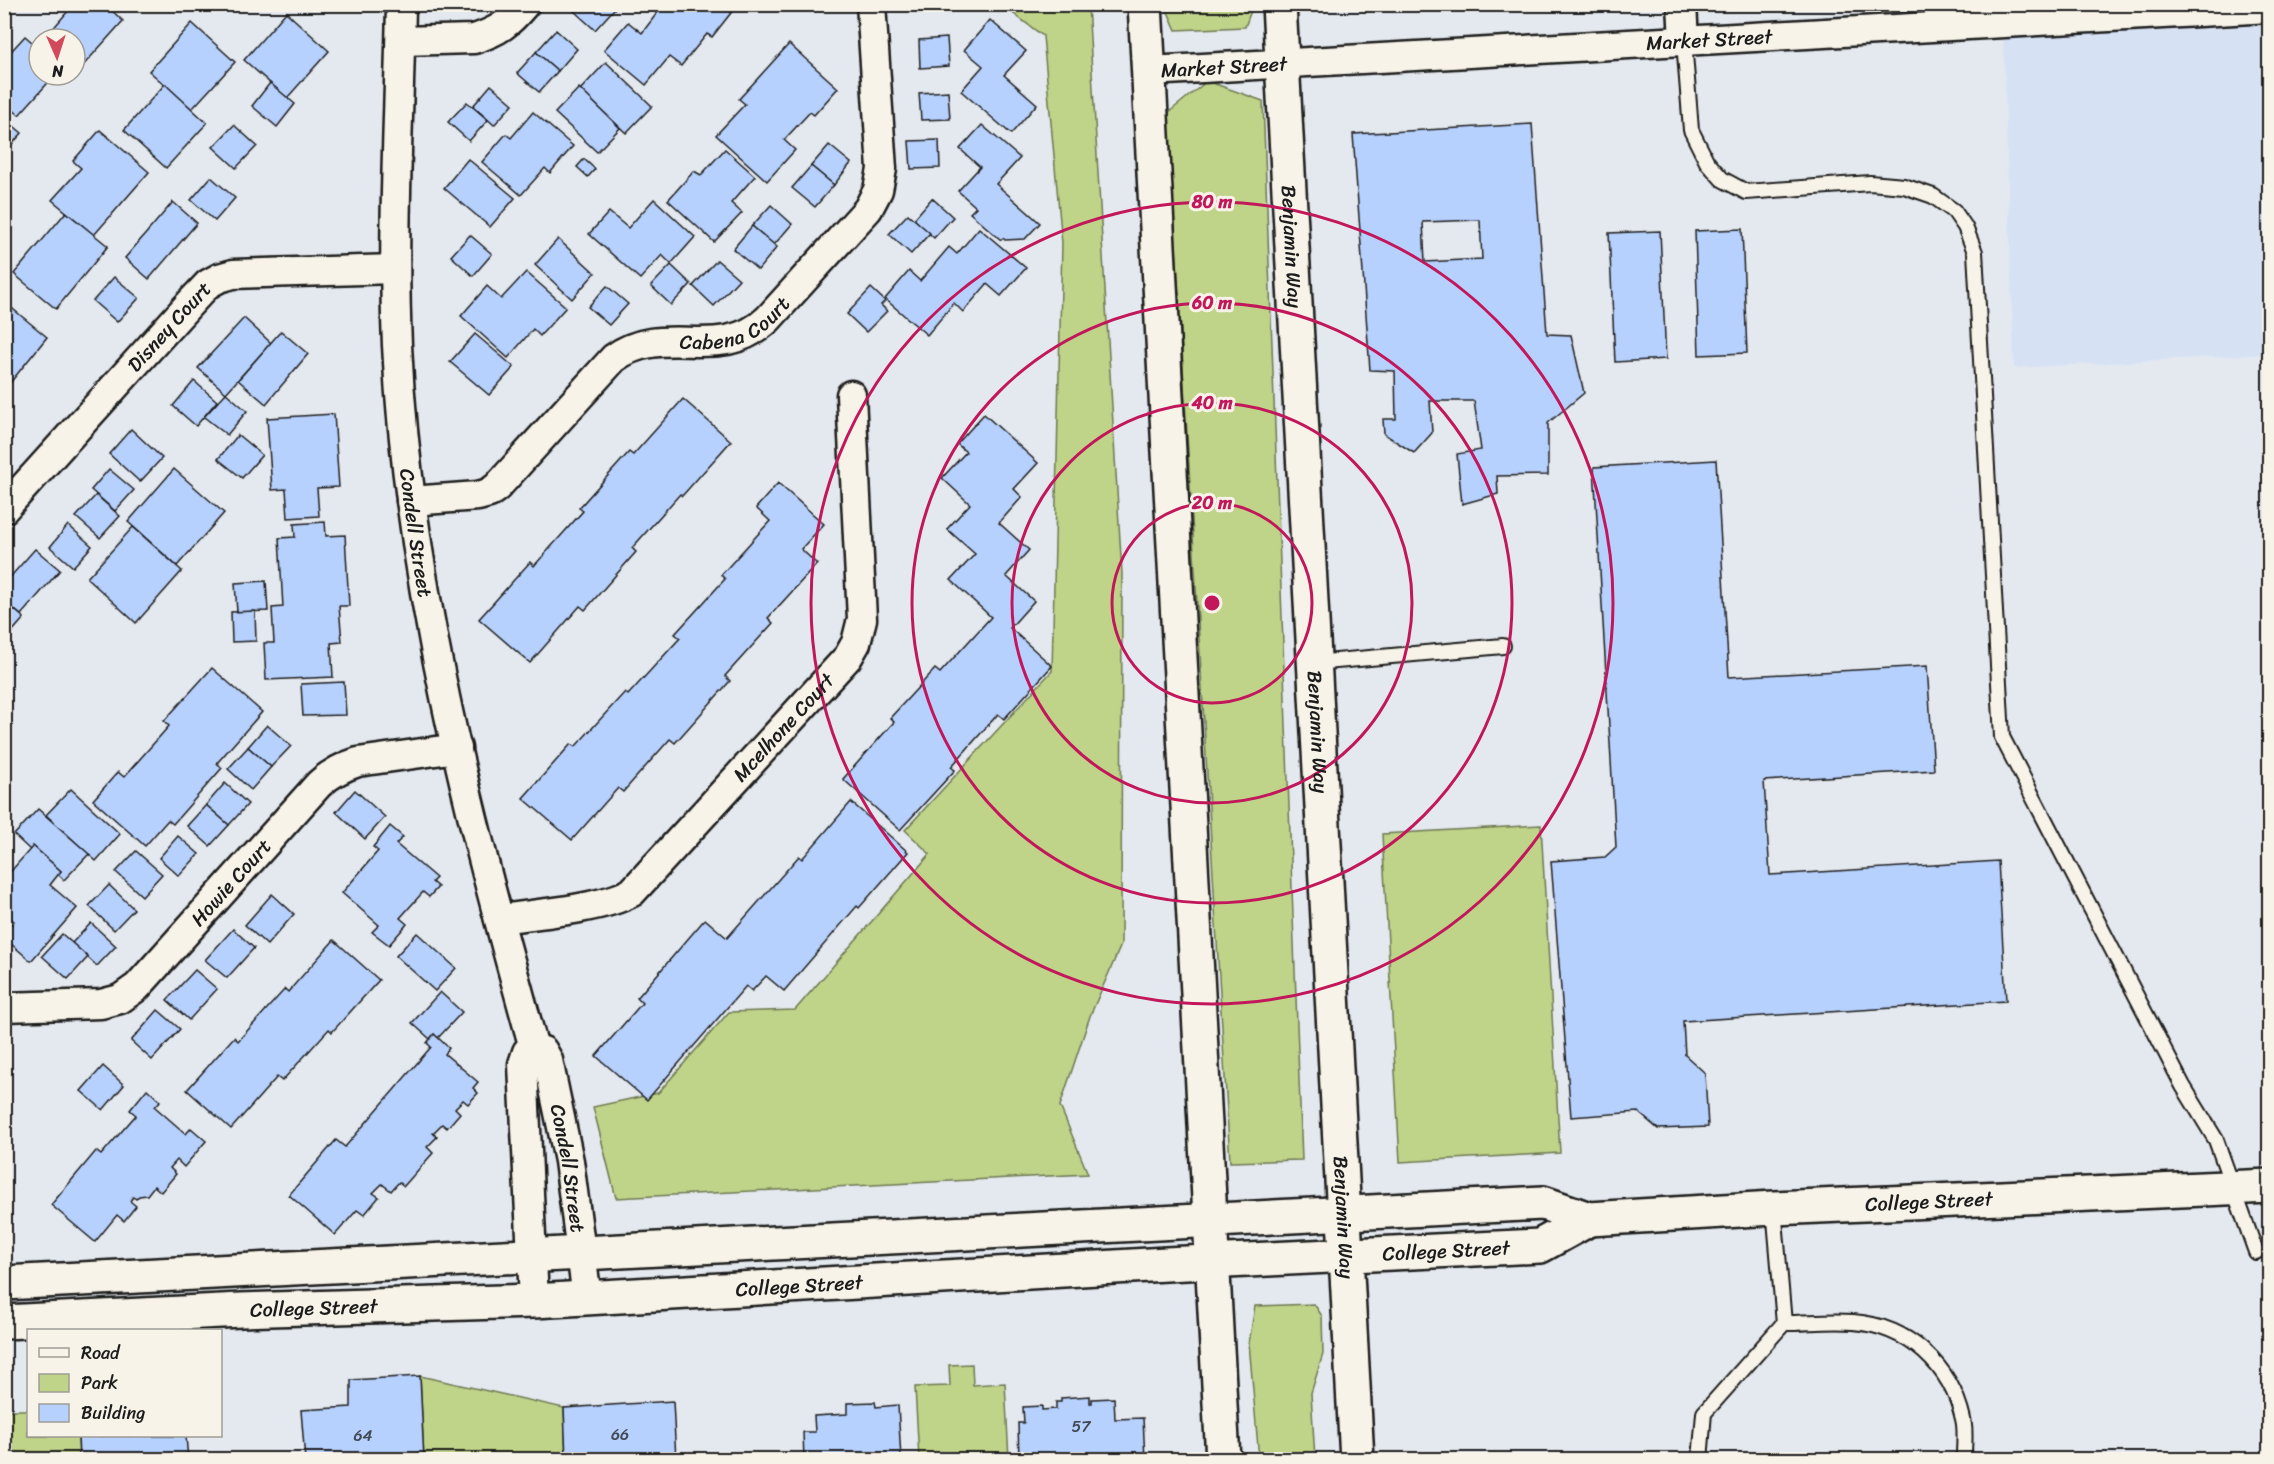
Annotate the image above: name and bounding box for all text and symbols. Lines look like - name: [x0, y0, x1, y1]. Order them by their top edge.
- street label: Market Street: [1645, 19, 1774, 61]
- north arrow: [27, 27, 87, 87]
- street label: Market Street: [1160, 46, 1289, 88]
- text: N: [51, 57, 65, 86]
- street label: Benjamin Way: [1271, 184, 1312, 310]
- text: 80 m: [1191, 186, 1233, 218]
- street label: Disney Court: [118, 273, 221, 381]
- text: 60 m: [1191, 287, 1232, 319]
- street label: Cabena Court: [679, 288, 799, 360]
- text: 40 m: [1190, 387, 1233, 419]
- street label: Condell Street: [389, 467, 442, 600]
- text: 20 m: [1191, 487, 1232, 519]
- centre of rings: [1202, 593, 1222, 613]
- street label: Mcelhone Court: [724, 664, 844, 790]
- street label: Benjamin Way: [1297, 670, 1338, 795]
- street label: Howie Court: [182, 830, 281, 935]
- street label: Condell Street: [540, 1101, 595, 1235]
- street label: Benjamin Way: [1323, 1155, 1364, 1280]
- street label: College Street: [1864, 1181, 1994, 1222]
- street label: College Street: [1382, 1230, 1512, 1272]
- street label: College Street: [735, 1265, 865, 1307]
- street label: College Street: [249, 1289, 379, 1328]
- legend: [27, 1329, 222, 1437]
- text: Road: [81, 1337, 121, 1369]
- text: Park: [81, 1367, 118, 1399]
- text: Building: [81, 1397, 145, 1429]
- house number: 57: [1072, 1412, 1091, 1441]
- house number: 66: [611, 1420, 629, 1449]
- house number: 64: [353, 1421, 373, 1450]

